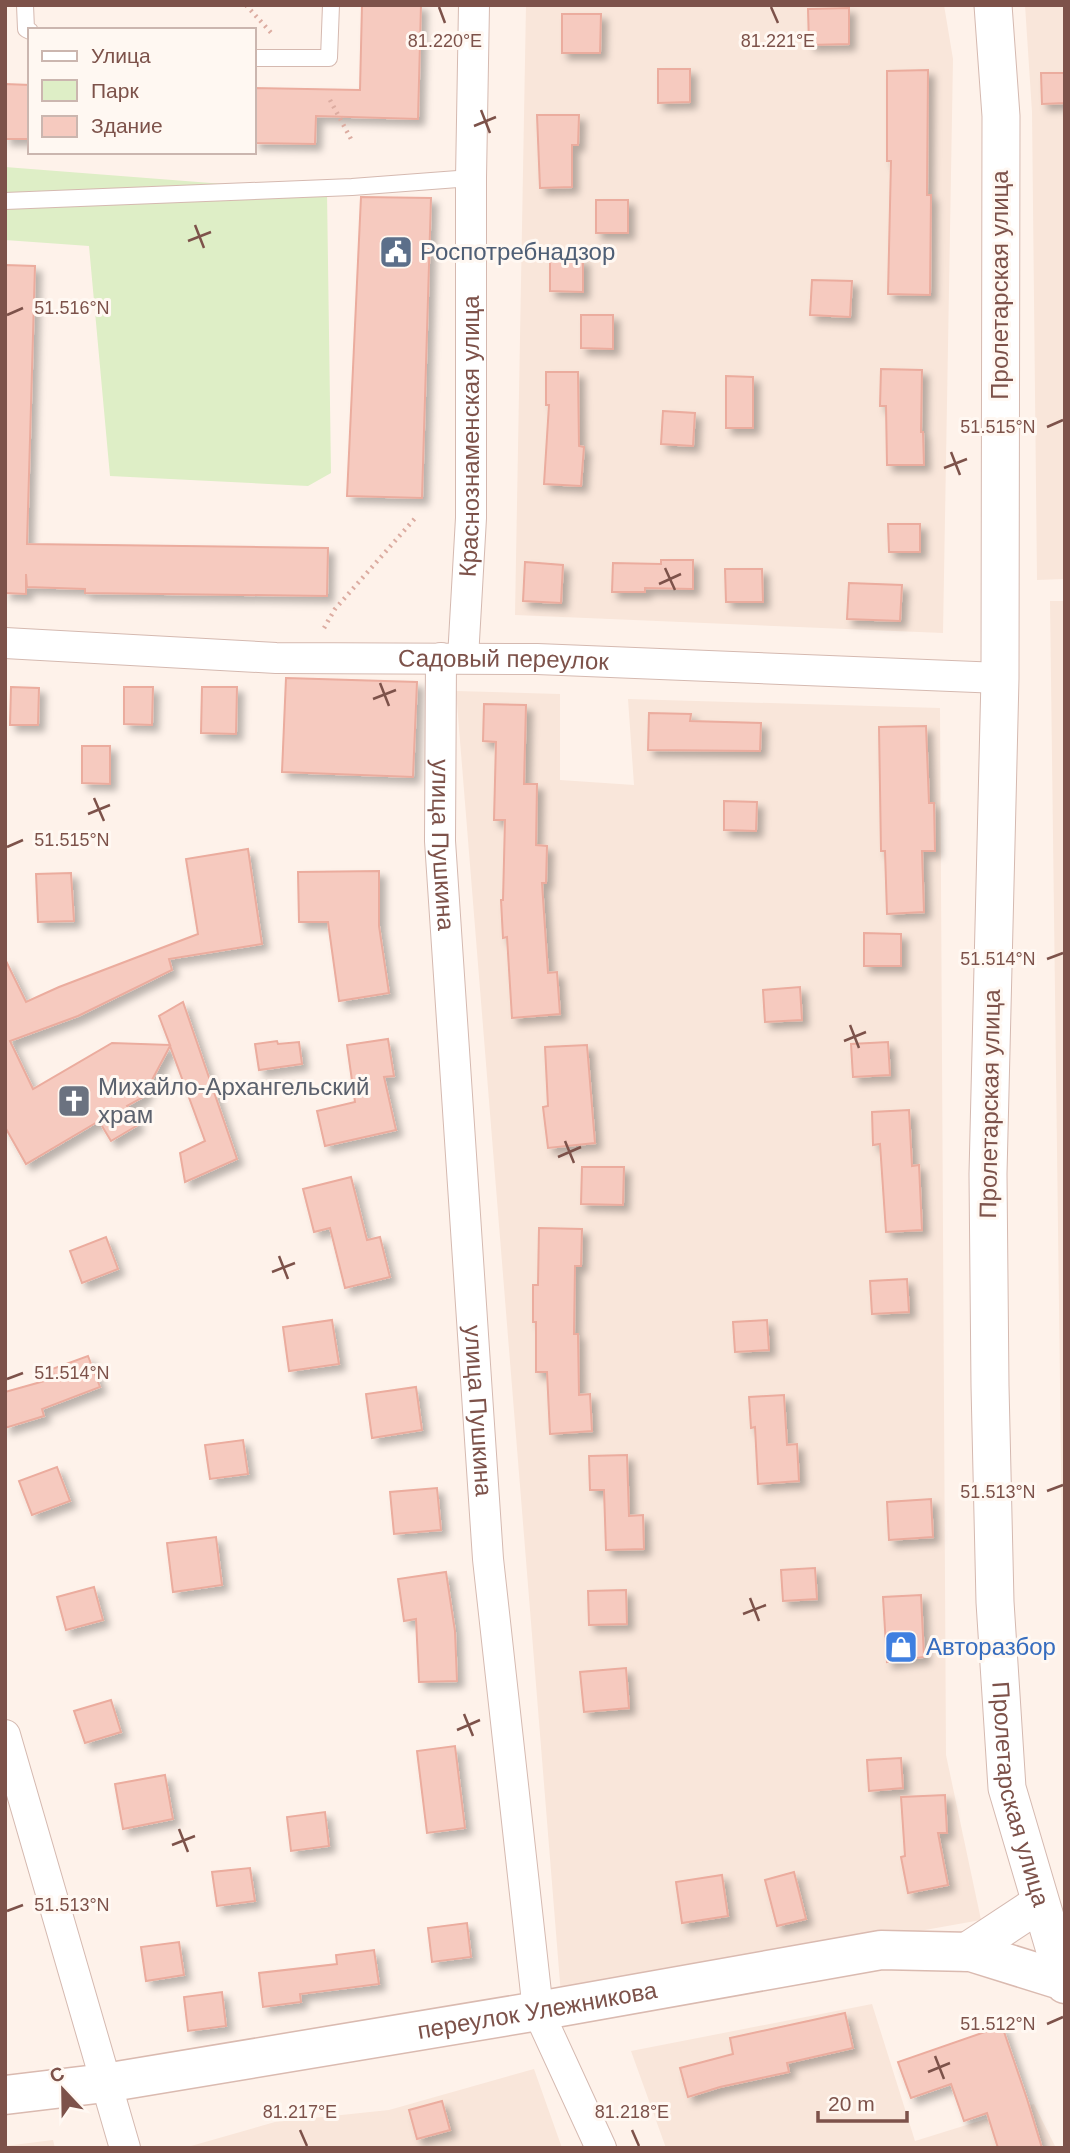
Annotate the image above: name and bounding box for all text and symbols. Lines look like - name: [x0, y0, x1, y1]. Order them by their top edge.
- legend: [28, 28, 256, 154]
- text: 81.220°E: [408, 31, 482, 51]
- text: 81.221°E: [741, 31, 815, 51]
- text: Улица: [91, 44, 151, 67]
- text: Парк: [91, 79, 139, 102]
- text: Здание: [91, 114, 163, 137]
- street label: Пролетарская улица: [986, 170, 1013, 400]
- public building icon: Роспотребнадзор: [377, 233, 415, 271]
- place label: Роспотребнадзор: [420, 238, 615, 265]
- street label: Краснознаменская улица: [454, 295, 484, 578]
- text: 51.516°N: [34, 298, 110, 318]
- text: 51.515°N: [960, 417, 1036, 437]
- street label: Садовый переулок: [398, 644, 610, 675]
- street label: улица Пушкина: [427, 759, 460, 932]
- text: 51.515°N: [34, 830, 110, 850]
- text: 51.514°N: [960, 949, 1036, 969]
- street label: Пролетарская улица: [974, 988, 1005, 1219]
- place label: Михайло-Архангельский храм: [98, 1073, 370, 1128]
- church icon: Михайло-Архангельский храм: [55, 1082, 93, 1120]
- street label: улица Пушкина: [459, 1324, 498, 1498]
- text: 51.514°N: [34, 1363, 110, 1383]
- text: 51.513°N: [960, 1482, 1036, 1502]
- shop icon: Авторазбор: [882, 1628, 920, 1666]
- place label: Авторазбор: [926, 1633, 1056, 1660]
- street label: Пролетарская улица: [987, 1681, 1055, 1910]
- text: 51.513°N: [34, 1895, 110, 1915]
- street label: переулок Улежникова: [415, 1976, 660, 2044]
- text: 51.512°N: [960, 2014, 1036, 2034]
- north arrow: [28, 2055, 98, 2125]
- text: С: [47, 2062, 67, 2087]
- scale bar: [818, 2080, 907, 2124]
- text: 20 m: [828, 2092, 875, 2115]
- text: 81.217°E: [263, 2102, 337, 2122]
- text: 81.218°E: [595, 2102, 669, 2122]

